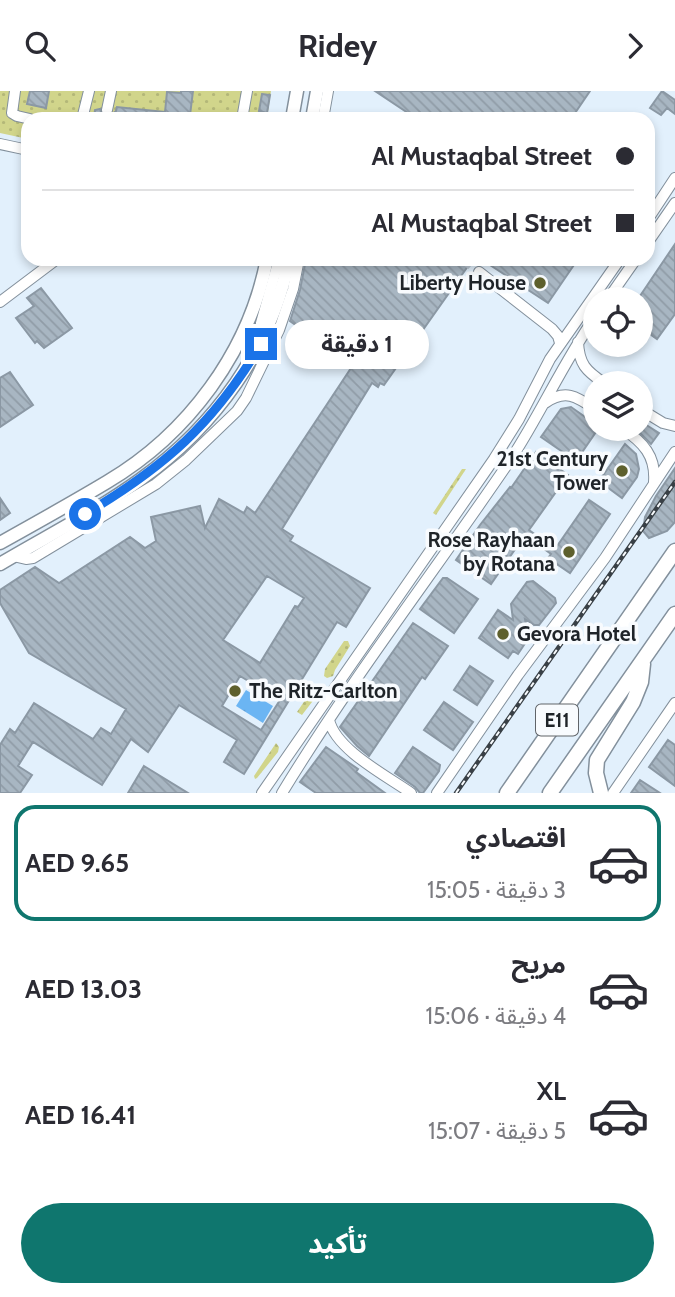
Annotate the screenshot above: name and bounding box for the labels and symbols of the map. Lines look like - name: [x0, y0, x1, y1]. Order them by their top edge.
- place label: Liberty House: [399, 270, 526, 295]
- marker: Liberty House: [532, 275, 548, 291]
- callout: 1 دقيقة: [286, 320, 429, 369]
- route end: [245, 328, 277, 360]
- place label: 21st Century Tower: [496, 446, 609, 495]
- marker: 21st Century Tower: [614, 463, 630, 479]
- route start: [69, 498, 101, 530]
- place label: Rose Rayhaan by Rotana: [427, 527, 556, 576]
- marker: Rose Rayhaan by Rotana: [561, 544, 577, 560]
- place label: Gevora Hotel: [517, 621, 637, 646]
- marker: Gevora Hotel: [495, 626, 511, 642]
- place label: The Ritz-Carlton: [249, 678, 398, 703]
- marker: The Ritz-Carlton: [227, 683, 243, 699]
- road number: E11: [536, 705, 578, 735]

